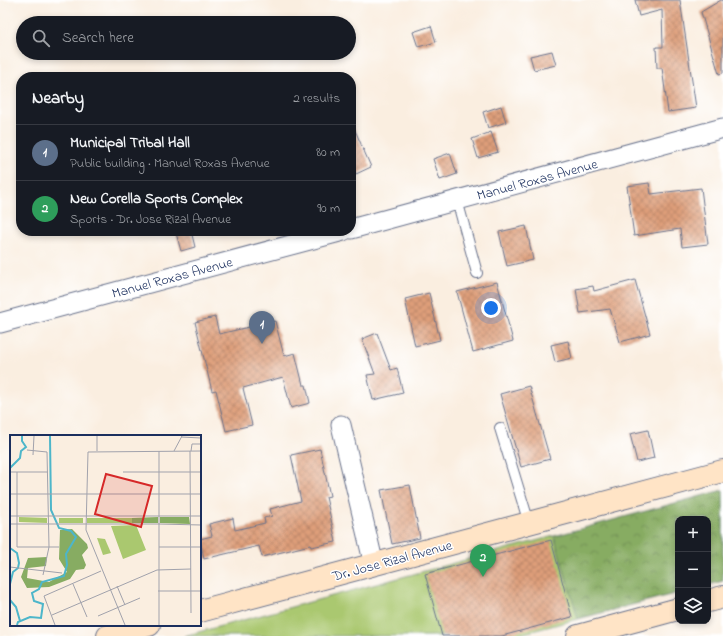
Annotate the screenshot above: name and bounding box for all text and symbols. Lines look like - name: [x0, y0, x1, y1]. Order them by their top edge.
- search box: [16, 16, 356, 60]
- icon: search: [30, 27, 52, 49]
- text: Search here: [62, 27, 134, 49]
- text: Nearby: [32, 86, 84, 111]
- text: 2 results: [293, 89, 340, 108]
- text: Municipal Tribal Hall: [70, 132, 190, 154]
- text: 1: [43, 143, 47, 162]
- text: 80 m: [316, 143, 340, 162]
- text: Public building · Manuel Roxas Avenue: [70, 154, 270, 173]
- street label: Manuel Roxas Avenue: [475, 154, 601, 207]
- text: New Corella Sports Complex: [70, 188, 243, 210]
- text: 2: [42, 199, 48, 218]
- text: 90 m: [317, 199, 340, 218]
- text: Sports · Dr. Jose Rizal Avenue: [70, 210, 231, 229]
- street label: Manuel Roxas Avenue: [110, 252, 236, 305]
- your location: [481, 298, 501, 318]
- pin: 1: [249, 311, 275, 344]
- inset map: [10, 435, 201, 626]
- map controls: [675, 516, 711, 624]
- button: +: [675, 516, 711, 552]
- street label: Dr. Jose Rizal Avenue: [329, 535, 455, 588]
- pin: 2: [470, 544, 496, 577]
- button: −: [675, 552, 711, 588]
- button: layers: [675, 588, 711, 624]

